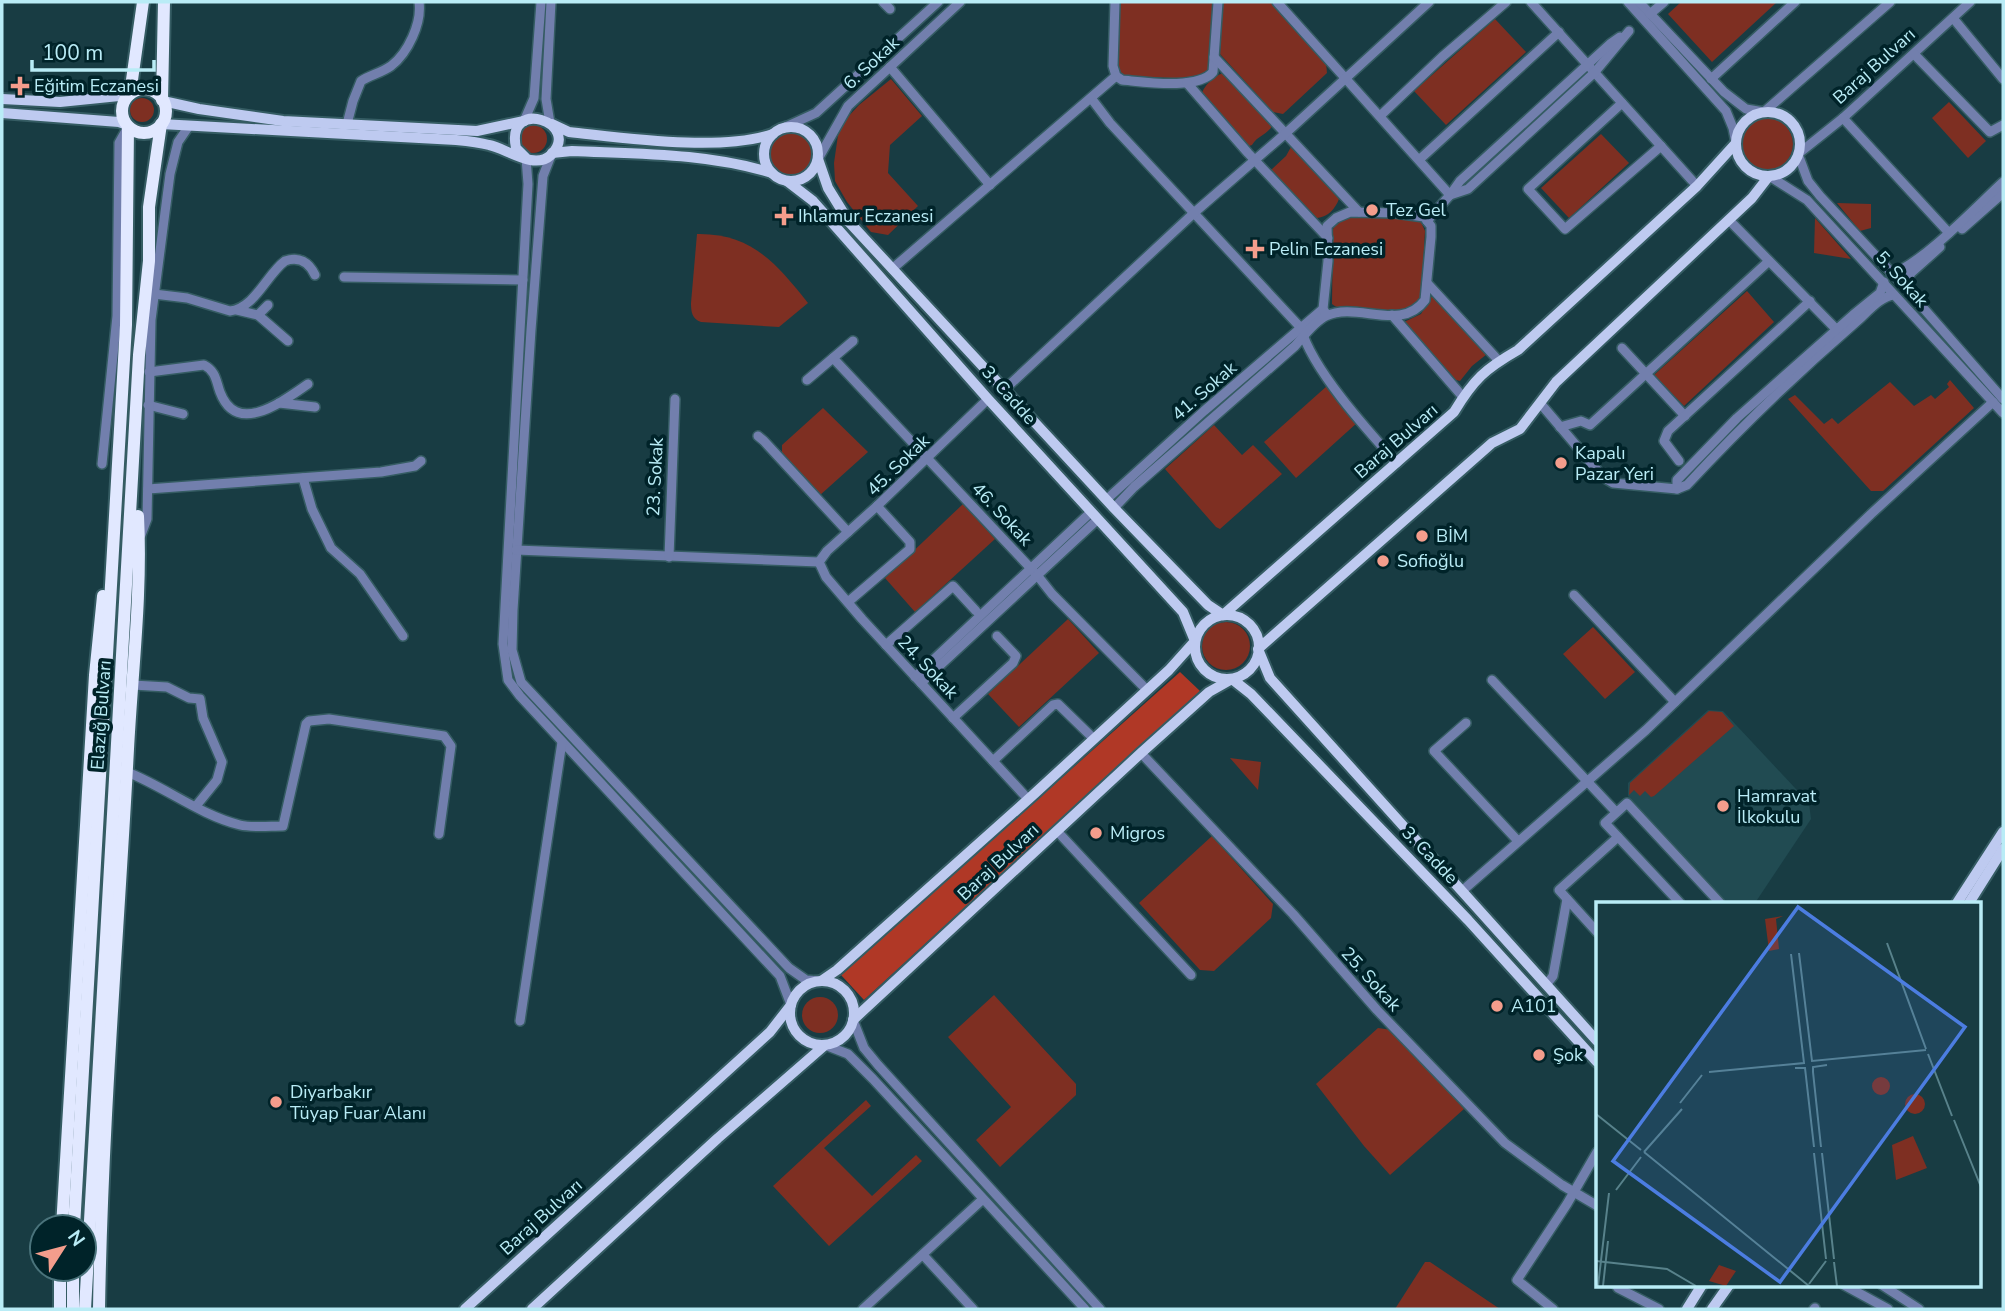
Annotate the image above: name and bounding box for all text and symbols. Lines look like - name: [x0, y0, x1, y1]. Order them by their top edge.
- street label: Baraj Bulvarı: [1828, 23, 1920, 109]
- scale bar: [32, 28, 154, 72]
- street label: 6. Sokak: [838, 30, 905, 95]
- text: 100 m: [42, 39, 103, 67]
- place label: Eğitim Eczanesi: [34, 74, 159, 98]
- marker: Eğitim Eczanesi: [12, 78, 28, 94]
- place label: Tez Gel: [1386, 198, 1447, 222]
- marker: Tez Gel: [1364, 202, 1380, 218]
- place label: Ihlamur Eczanesi: [798, 204, 933, 228]
- marker: Ihlamur Eczanesi: [776, 208, 792, 224]
- place label: Pelin Eczanesi: [1269, 237, 1383, 261]
- marker: Pelin Eczanesi: [1247, 241, 1263, 257]
- street label: 5. Sokak: [1870, 246, 1934, 313]
- street label: 41. Sokak: [1166, 355, 1242, 426]
- street label: 3. Cadde: [976, 360, 1042, 430]
- street label: Baraj Bulvarı: [1349, 398, 1443, 484]
- street label: 45. Sokak: [861, 428, 935, 501]
- street label: 23. Sokak: [641, 436, 669, 517]
- place label: Kapalı Pazar Yeri: [1575, 441, 1654, 486]
- marker: Kapalı Pazar Yeri: [1553, 455, 1569, 471]
- street label: 46. Sokak: [966, 477, 1038, 552]
- place label: BİM: [1436, 524, 1468, 548]
- marker: BİM: [1414, 528, 1430, 544]
- place label: Sofioğlu: [1397, 549, 1464, 573]
- marker: Sofioğlu: [1375, 553, 1391, 569]
- street label: 24. Sokak: [892, 630, 964, 705]
- street label: Elazığ Bulvarı: [85, 659, 117, 771]
- place label: Hamravat İlkokulu: [1737, 784, 1817, 829]
- marker: Hamravat İlkokulu: [1715, 798, 1731, 814]
- street label: Baraj Bulvarı: [952, 818, 1044, 906]
- place label: Migros: [1110, 821, 1165, 845]
- street label: 3. Cadde: [1397, 821, 1463, 889]
- marker: Migros: [1088, 825, 1104, 841]
- inset map: [1596, 902, 1980, 1286]
- street label: 25. Sokak: [1336, 942, 1407, 1017]
- place label: A101: [1511, 994, 1557, 1018]
- marker: A101: [1489, 998, 1505, 1014]
- place label: Şok: [1553, 1043, 1584, 1067]
- marker: Şok: [1531, 1047, 1547, 1063]
- place label: Diyarbakır Tüyap Fuar Alanı: [290, 1080, 426, 1125]
- marker: Diyarbakır Tüyap Fuar Alanı: [268, 1094, 284, 1110]
- street label: Baraj Bulvarı: [495, 1174, 587, 1260]
- north arrow: [28, 1213, 98, 1283]
- text: N: [61, 1225, 91, 1252]

